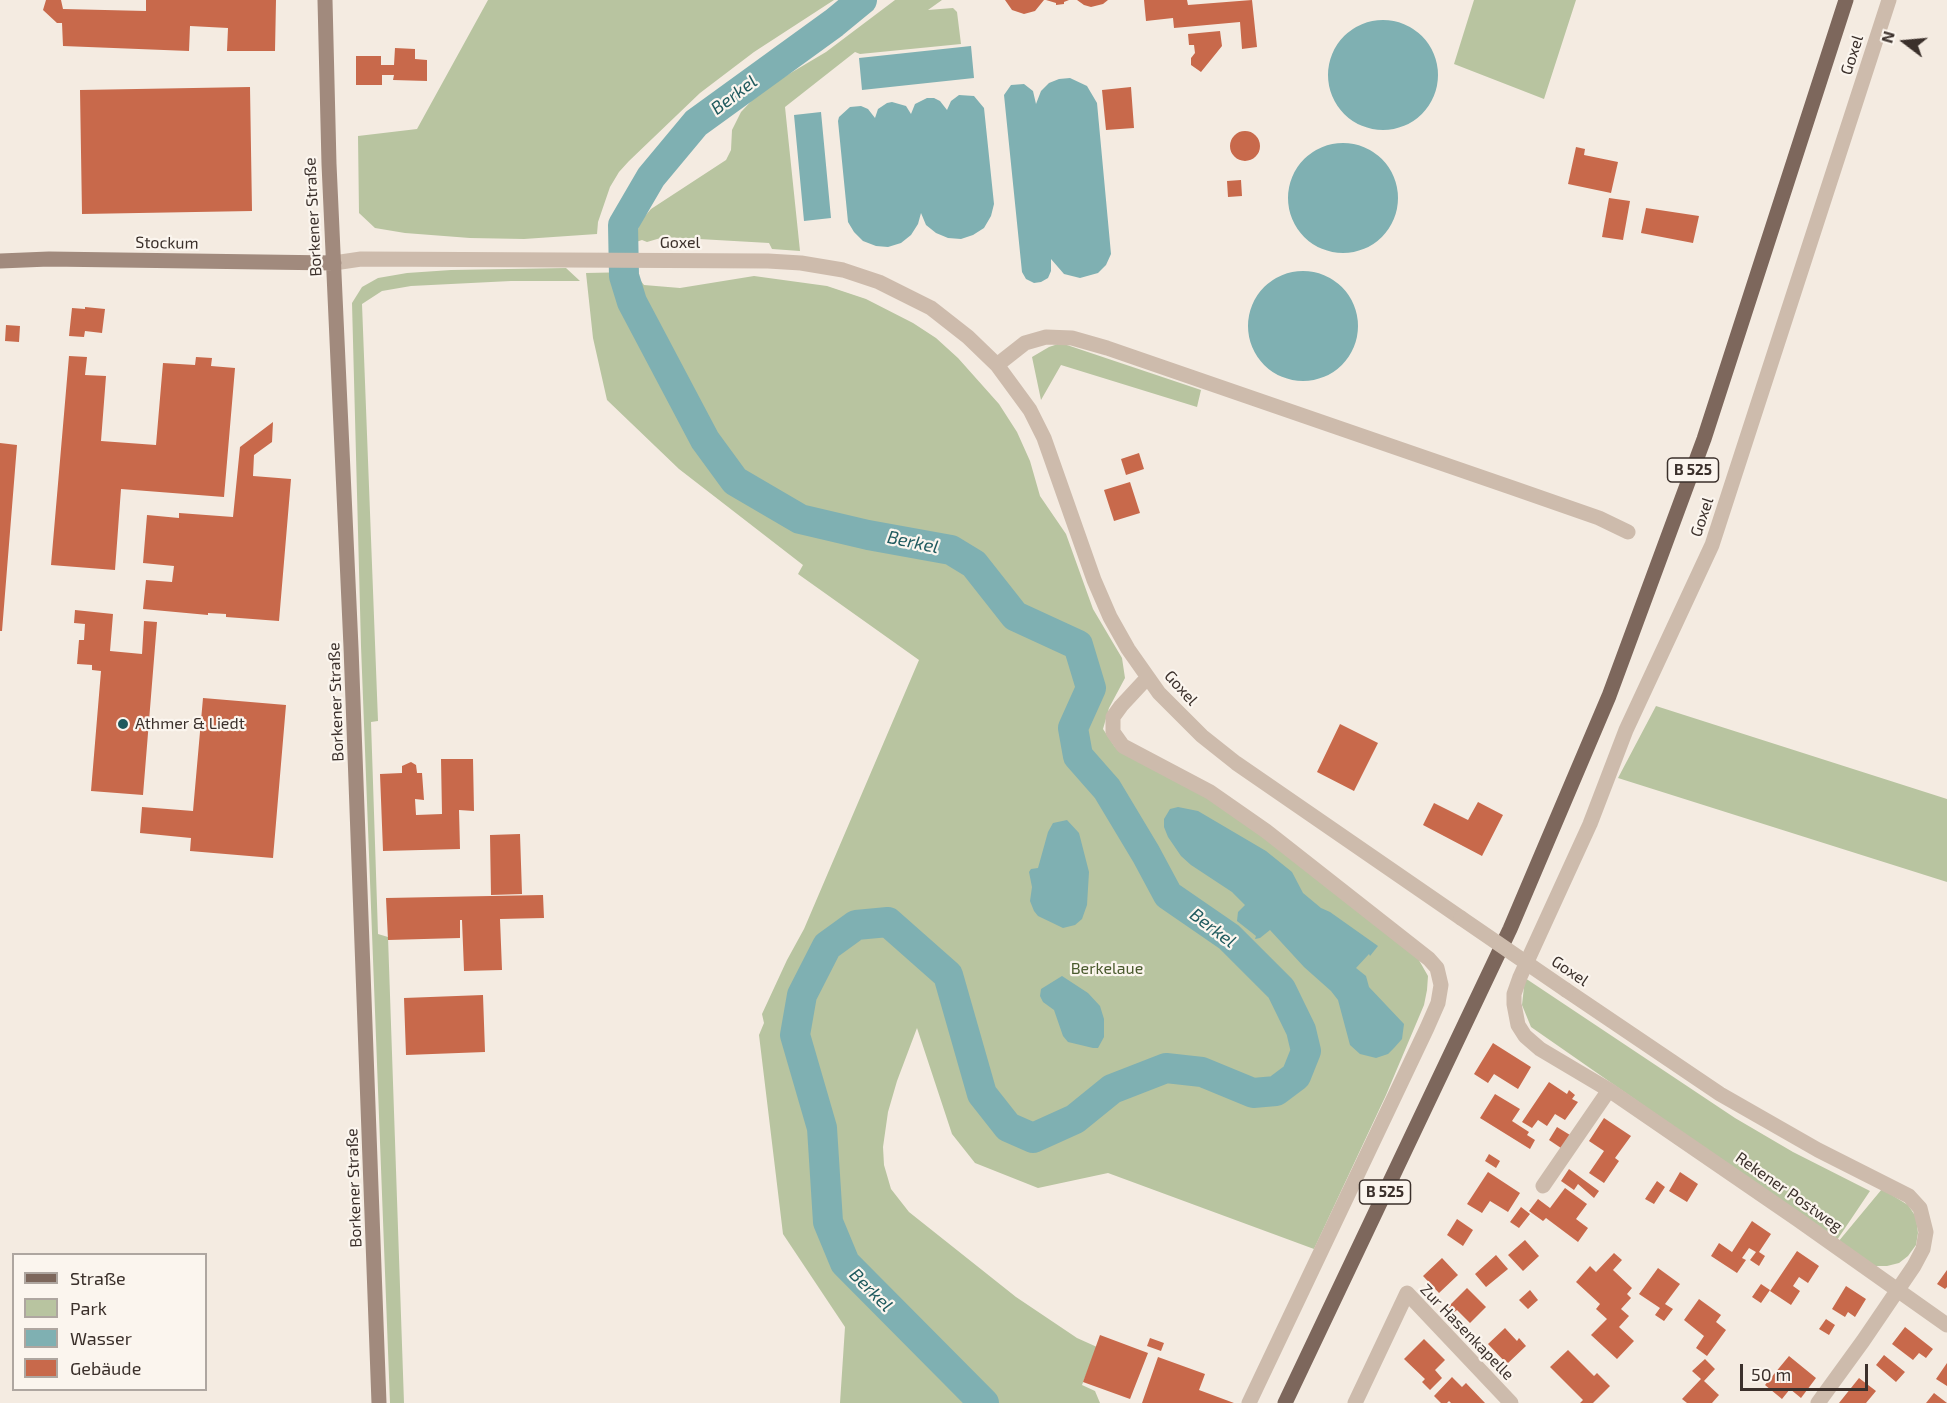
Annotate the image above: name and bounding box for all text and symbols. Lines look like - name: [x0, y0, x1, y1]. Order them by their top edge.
- north arrow: [1875, 12, 1935, 72]
- text: N: [1876, 29, 1898, 45]
- street label: Goxel: [1837, 33, 1867, 77]
- water label: Berkel: [707, 71, 761, 119]
- street label: Borkener Straße: [300, 157, 326, 277]
- street label: Stockum: [135, 233, 199, 253]
- street label: Goxel: [660, 233, 700, 253]
- road number: B 525: [1668, 458, 1718, 482]
- street label: Goxel: [1686, 495, 1718, 539]
- water label: Berkel: [885, 526, 941, 558]
- street label: Borkener Straße: [324, 642, 348, 762]
- street label: Goxel: [1160, 666, 1202, 710]
- place label: Athmer & Liedt: [135, 714, 245, 734]
- marker: Athmer & Liedt: [116, 717, 130, 731]
- water label: Berkel: [1186, 904, 1240, 952]
- street label: Goxel: [1548, 952, 1592, 990]
- park label: Berkelaue: [1071, 959, 1143, 979]
- street label: Borkener Straße: [342, 1128, 366, 1248]
- street label: Rekener Postweg: [1732, 1148, 1846, 1236]
- road number: B 525: [1360, 1180, 1410, 1204]
- legend: [12, 1253, 207, 1391]
- water label: Berkel: [845, 1264, 897, 1316]
- text: Straße: [70, 1267, 126, 1289]
- street label: Zur Hasenkapelle: [1416, 1280, 1518, 1384]
- text: Park: [70, 1297, 107, 1319]
- text: Wasser: [70, 1327, 132, 1349]
- scale bar: [1743, 1352, 1870, 1390]
- text: Gebäude: [70, 1357, 141, 1379]
- text: 50 m: [1751, 1363, 1791, 1385]

